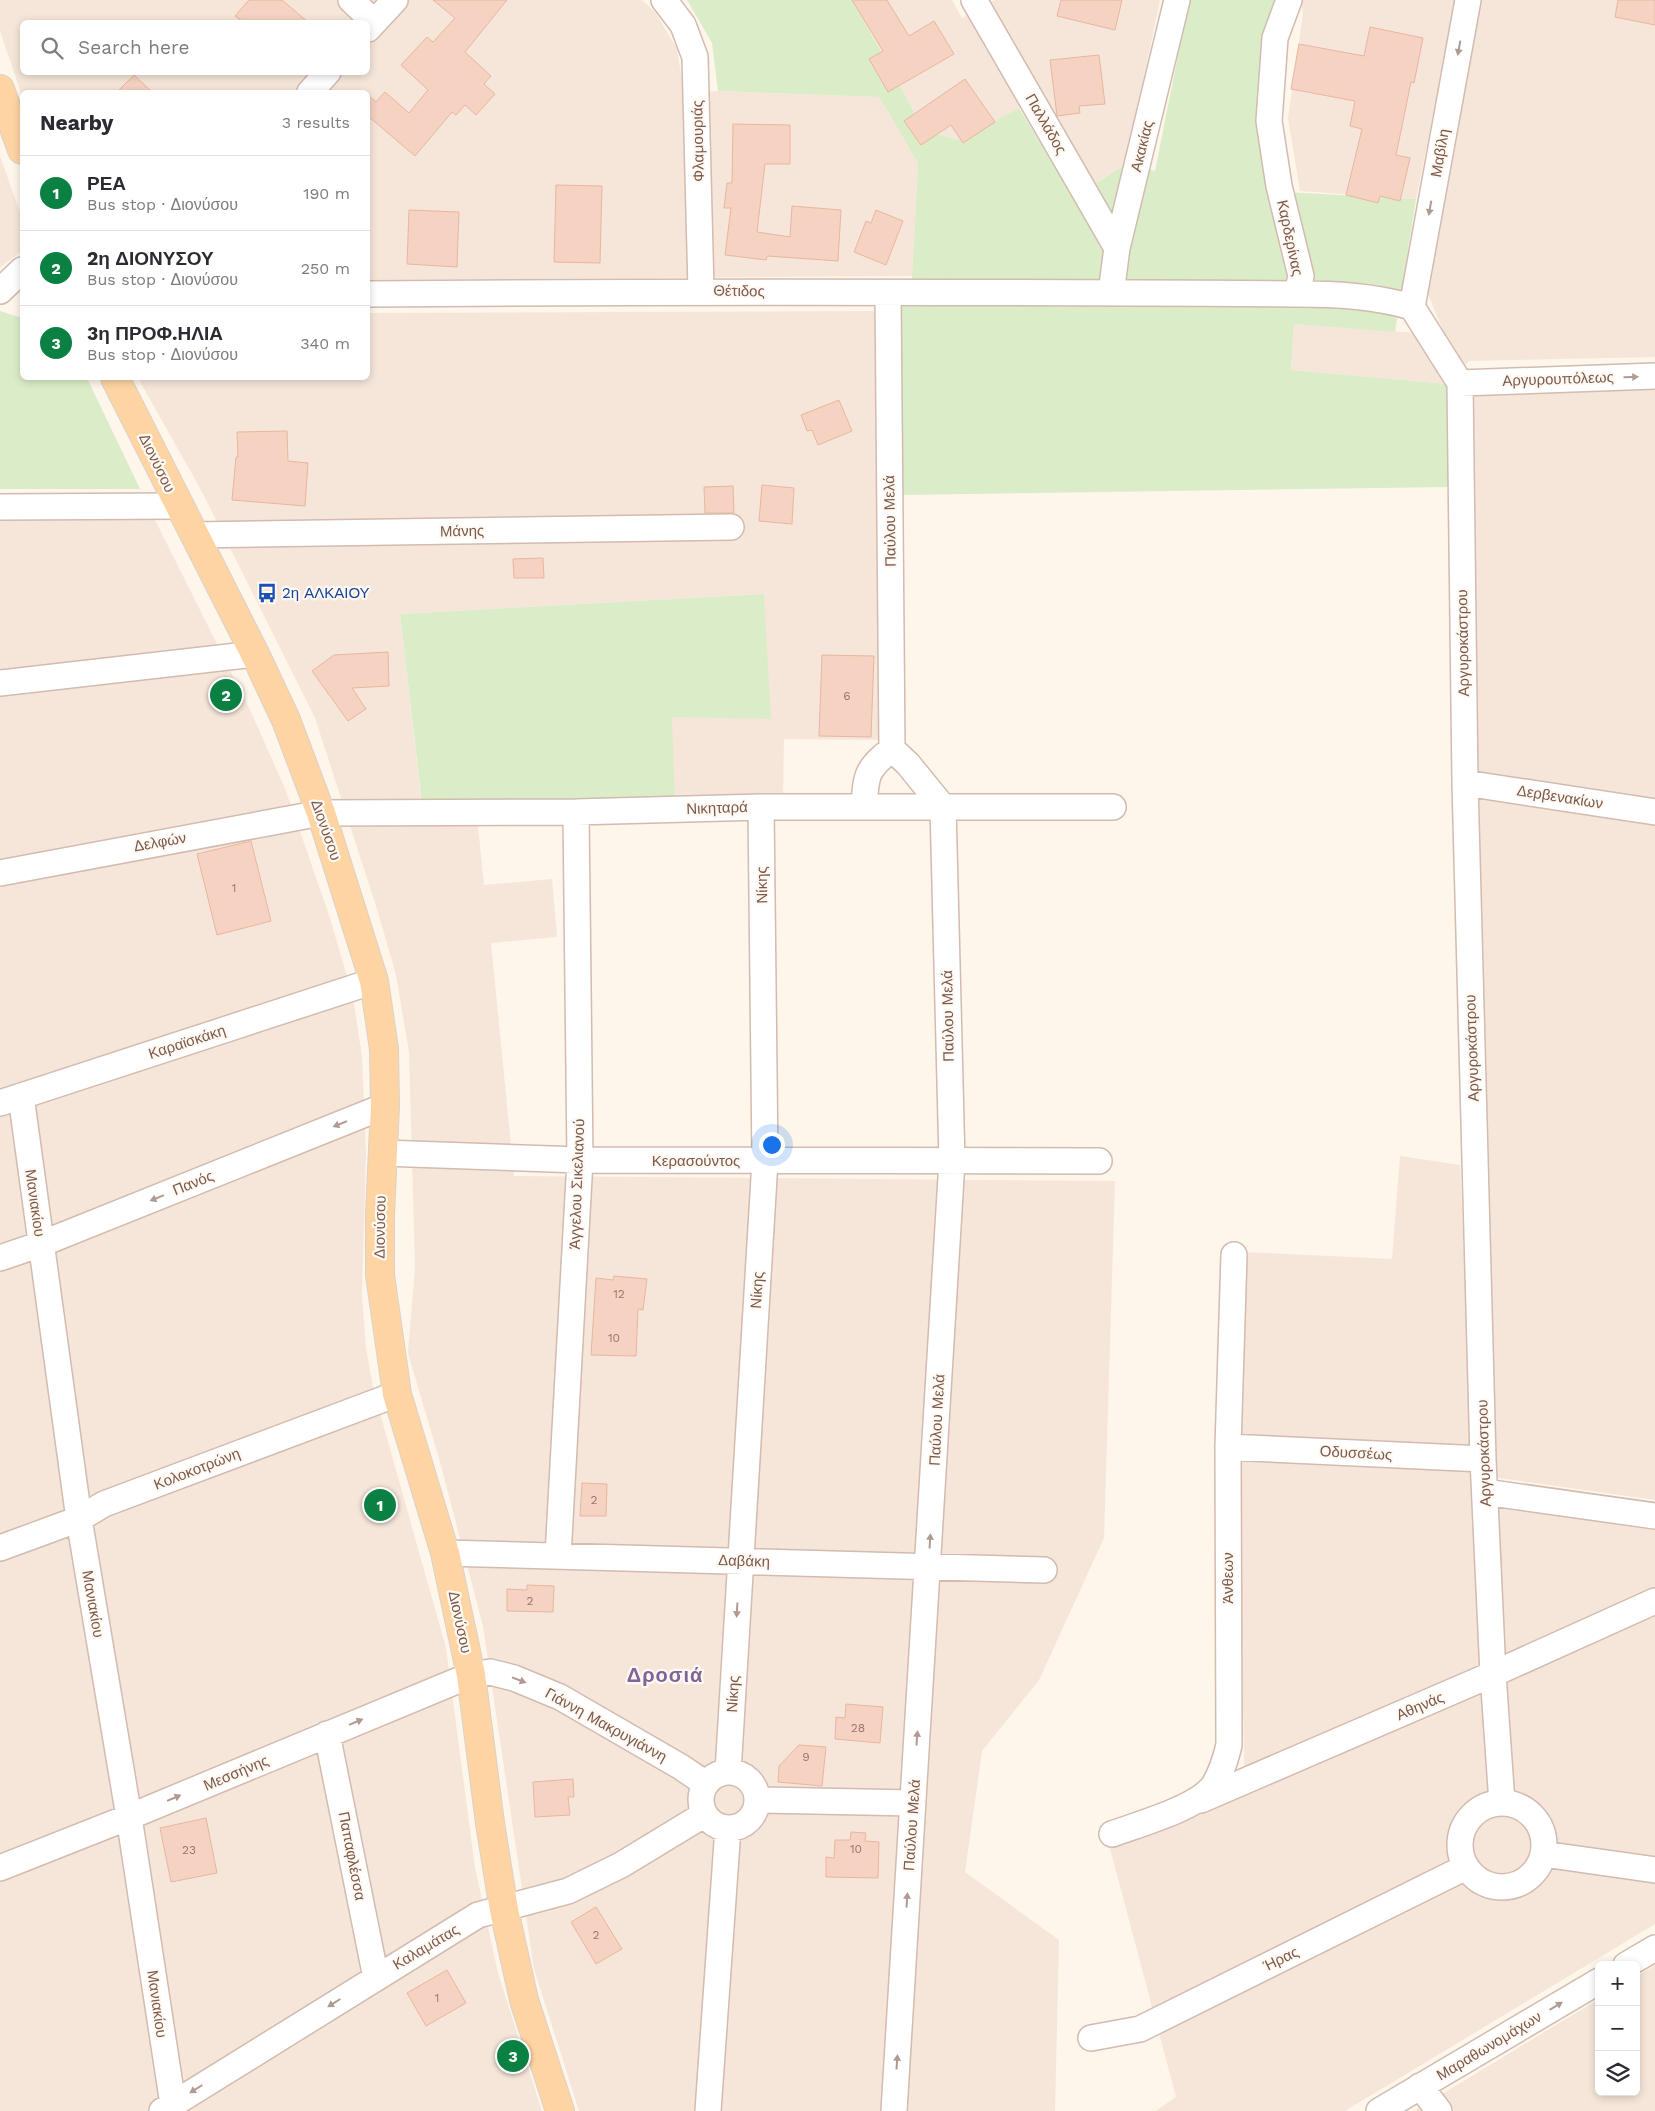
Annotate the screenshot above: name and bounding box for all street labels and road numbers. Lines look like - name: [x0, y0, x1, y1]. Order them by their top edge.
- street label: Παλλάδος: [1021, 91, 1071, 157]
- street label: Φλαμουριάς: [688, 100, 708, 182]
- street label: Ακακίας: [1127, 118, 1157, 174]
- street label: Μαβίλη: [1427, 127, 1453, 179]
- street label: Καρδερίνας: [1273, 198, 1307, 278]
- street label: Θέτιδος: [713, 282, 765, 300]
- street label: Αργυρουπόλεως: [1502, 368, 1614, 390]
- street label: Διονύσου: [135, 431, 179, 495]
- street label: Παύλου Μελά: [880, 475, 900, 567]
- street label: Μάνης: [440, 522, 484, 540]
- street label: Αργυροκάστρου: [1453, 589, 1473, 697]
- street label: Δερβενακίων: [1516, 781, 1604, 813]
- street label: Διονύσου: [307, 797, 345, 863]
- street label: Νικηταρά: [686, 798, 748, 818]
- street label: Δελφών: [132, 829, 188, 855]
- street label: Νίκης: [753, 866, 771, 904]
- street label: Παύλου Μελά: [938, 970, 958, 1062]
- street label: Αργυροκάστρου: [1461, 994, 1483, 1102]
- street label: Καραϊσκάκη: [146, 1021, 228, 1063]
- street label: Άγγελου Σικελιανού: [566, 1118, 588, 1250]
- street label: Κερασούντος: [652, 1152, 740, 1170]
- street label: Πανός: [170, 1167, 216, 1199]
- street label: Μανιακίου: [21, 1168, 49, 1238]
- street label: Διονύσου: [370, 1195, 390, 1259]
- street label: Νίκης: [747, 1271, 767, 1309]
- street label: Παύλου Μελά: [926, 1373, 948, 1466]
- street label: Αργυροκάστρου: [1473, 1399, 1495, 1507]
- street label: Οδυσσέως: [1319, 1442, 1393, 1464]
- street label: Κολοκοτρώνη: [151, 1444, 243, 1494]
- street label: Δαβάκη: [718, 1551, 770, 1571]
- street label: Άνθεων: [1219, 1552, 1237, 1604]
- street label: Μανιακίου: [78, 1569, 108, 1639]
- street label: Διονύσου: [445, 1589, 475, 1655]
- street label: Νίκης: [723, 1675, 743, 1713]
- street label: Γιάννη Μακρυγιάννη: [542, 1684, 670, 1766]
- street label: Αθηνάς: [1393, 1688, 1447, 1724]
- street label: Μεσσήνης: [201, 1751, 271, 1795]
- street label: Παύλου Μελά: [900, 1778, 924, 1871]
- street label: Παπαφλέσσα: [335, 1810, 369, 1902]
- street label: Καλαμάτας: [390, 1920, 462, 1974]
- street label: Ήρας: [1260, 1943, 1302, 1976]
- street label: Μανιακίου: [143, 1969, 171, 2039]
- street label: Μαραθωνομάχων: [1433, 2008, 1545, 2084]

